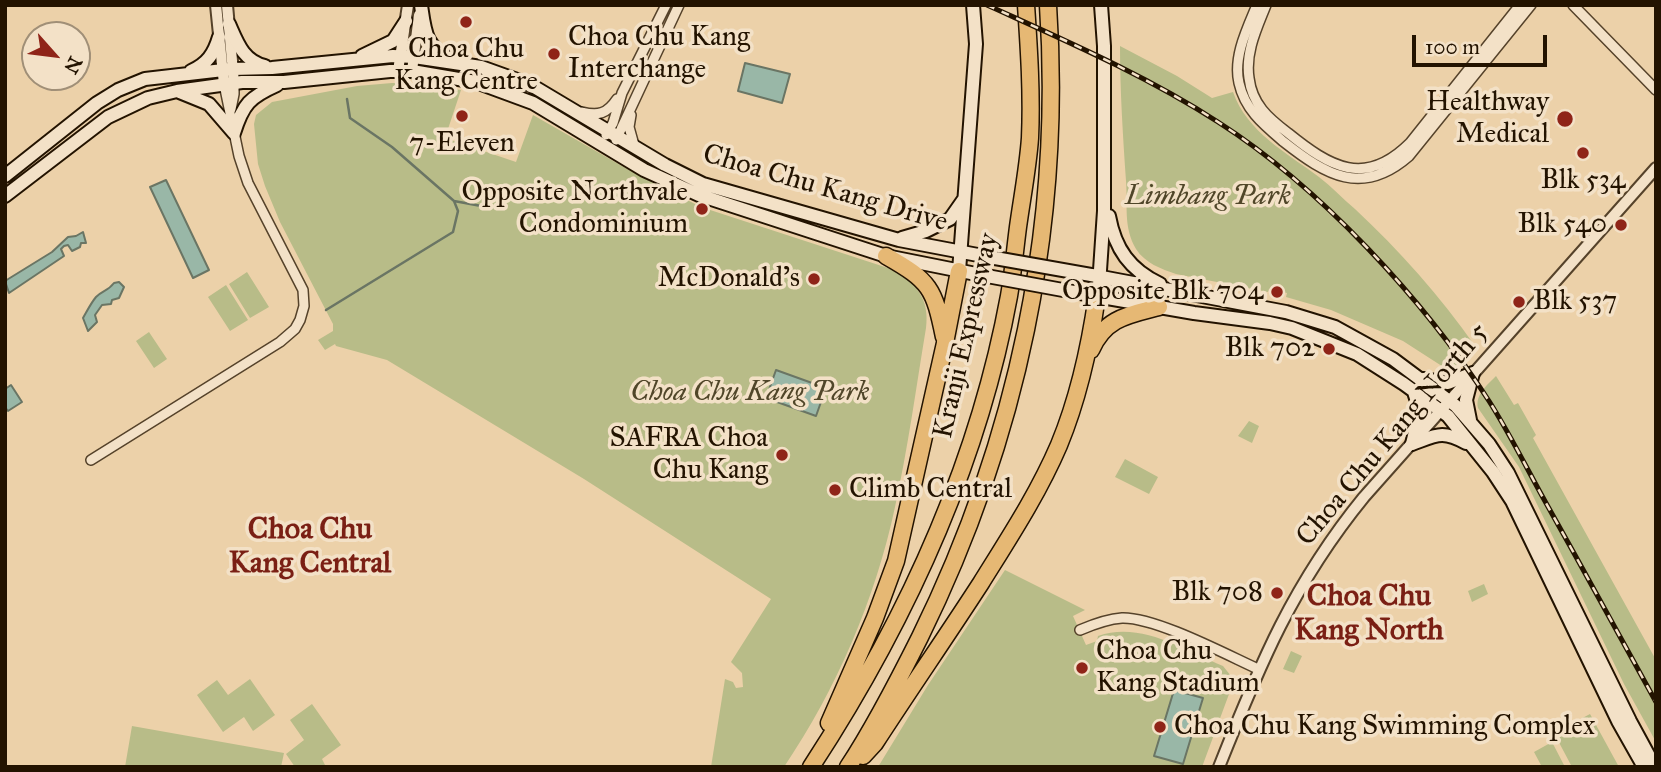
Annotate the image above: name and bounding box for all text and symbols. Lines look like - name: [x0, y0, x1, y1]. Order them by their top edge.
- marker: Choa Chu Kang Centre: [458, 14, 474, 30]
- north arrow: [21, 21, 91, 91]
- place label: Choa Chu Kang Interchange: [568, 21, 750, 87]
- scale bar: [1416, 21, 1551, 65]
- place label: Choa Chu Kang Centre: [394, 33, 538, 99]
- text: 100 m: [1425, 34, 1480, 60]
- marker: Choa Chu Kang Interchange: [546, 46, 562, 62]
- text: N: [59, 53, 87, 78]
- place label: Healthway Medical: [1426, 86, 1549, 152]
- marker: 7-Eleven: [454, 108, 470, 124]
- marker: Healthway Medical: [1555, 109, 1575, 129]
- place label: 7-Eleven: [409, 127, 515, 161]
- street label: Choa Chu Kang Drive: [699, 138, 951, 240]
- marker: Blk 534: [1575, 145, 1591, 161]
- place label: Blk 534: [1541, 164, 1625, 198]
- place label: Opposite Northvale Condominium: [462, 176, 688, 242]
- park label: Limbang Park: [1125, 180, 1291, 214]
- marker: Opposite Northvale Condominium: [694, 201, 710, 217]
- place label: Blk 540: [1518, 208, 1607, 242]
- marker: Blk 540: [1613, 217, 1629, 233]
- street label: Kranji Expressway: [927, 230, 1007, 442]
- place label: McDonald's: [658, 262, 800, 296]
- marker: McDonald's: [806, 271, 822, 287]
- place label: Opposite Blk 704: [1062, 275, 1263, 309]
- marker: Opposite Blk 704: [1269, 284, 1285, 300]
- place label: Blk 537: [1533, 285, 1617, 319]
- marker: Blk 537: [1511, 294, 1527, 310]
- street label: Choa Chu Kang North 5: [1290, 317, 1496, 553]
- place label: Blk 702: [1225, 332, 1315, 366]
- marker: Blk 702: [1321, 341, 1337, 357]
- park label: Choa Chu Kang Park: [631, 376, 869, 410]
- place label: SAFRA Choa Chu Kang: [609, 422, 768, 488]
- marker: SAFRA Choa Chu Kang: [774, 447, 790, 463]
- place label: Climb Central: [849, 473, 1012, 507]
- marker: Climb Central: [827, 482, 843, 498]
- district label: Choa Chu Kang Central: [229, 513, 391, 584]
- place label: Blk 708: [1172, 576, 1263, 610]
- district label: Choa Chu Kang North: [1294, 580, 1444, 650]
- marker: Blk 708: [1269, 585, 1285, 601]
- place label: Choa Chu Kang Stadium: [1096, 635, 1260, 701]
- marker: Choa Chu Kang Stadium: [1074, 660, 1090, 676]
- place label: Choa Chu Kang Swimming Complex: [1174, 710, 1595, 744]
- marker: Choa Chu Kang Swimming Complex: [1152, 719, 1168, 735]

